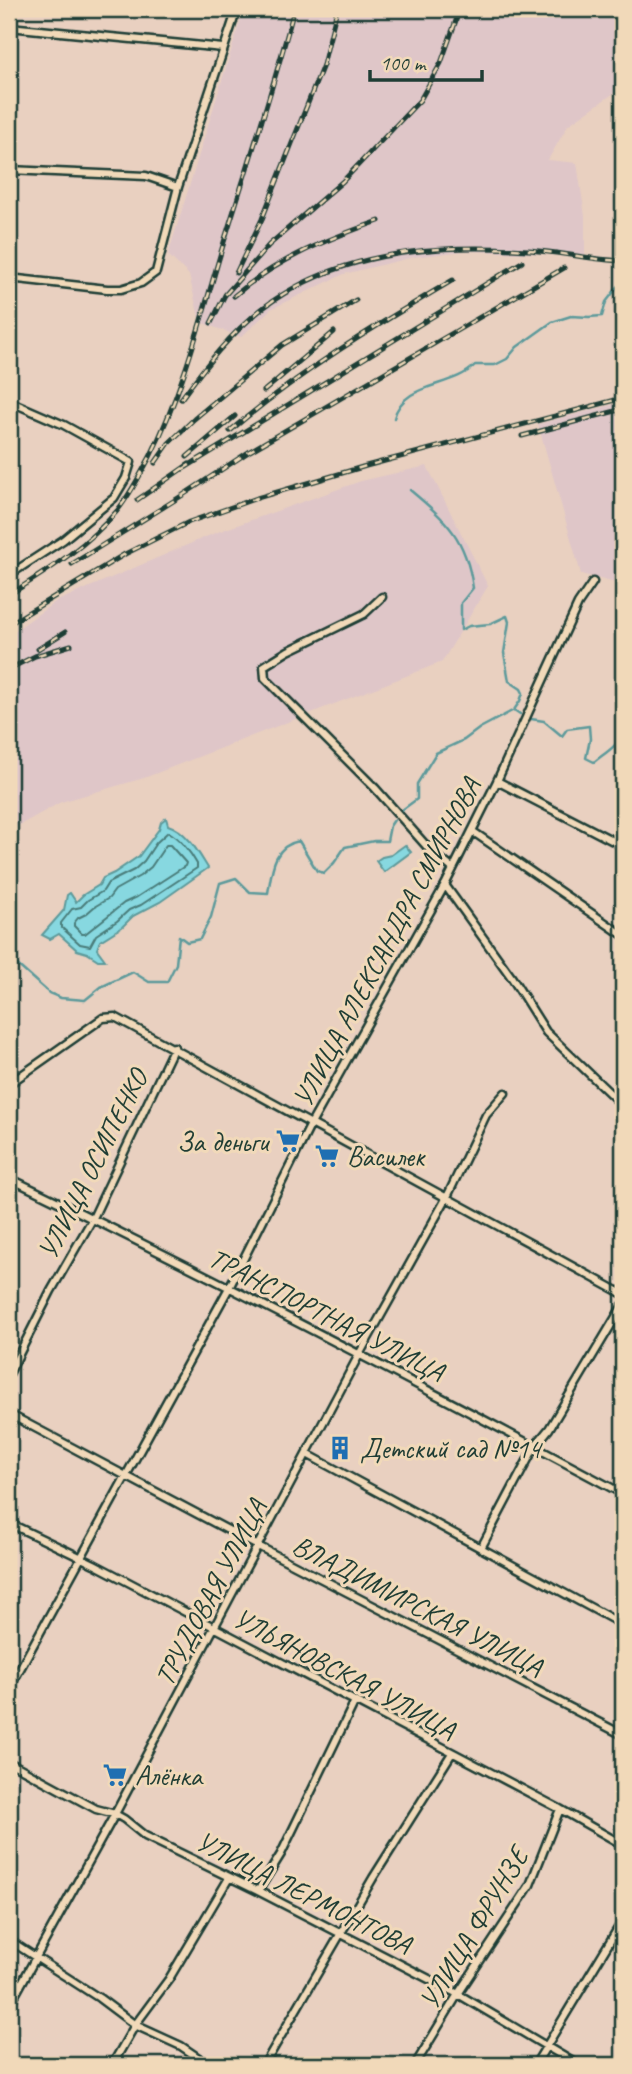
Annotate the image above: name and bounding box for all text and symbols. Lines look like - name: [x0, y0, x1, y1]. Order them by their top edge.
- scale bar: [370, 38, 482, 82]
- text: 100 m: [380, 50, 427, 76]
- street label: УЛИЦА АЛЕКСАНДРА СМИРНОВА: [285, 770, 489, 1113]
- street label: УЛИЦА ОСИПЕНКО: [30, 1061, 157, 1265]
- place label: За деньги: [177, 1124, 271, 1159]
- supermarket icon: За деньги: [274, 1127, 302, 1155]
- place label: Василек: [347, 1139, 426, 1174]
- supermarket icon: Василек: [313, 1142, 341, 1170]
- street label: ТРАНСПОРТНАЯ УЛИЦА: [203, 1240, 452, 1390]
- place label: Детский сад №14: [360, 1431, 543, 1466]
- building icon: Детский сад №14: [326, 1434, 354, 1462]
- street label: ТРУДОВАЯ УЛИЦА: [147, 1492, 275, 1691]
- street label: ВЛАДИМИРСКАЯ УЛИЦА: [287, 1527, 550, 1684]
- street label: УЛЬЯНОВСКАЯ УЛИЦА: [228, 1600, 463, 1747]
- place label: Алёнка: [135, 1758, 204, 1793]
- supermarket icon: Алёнка: [101, 1761, 129, 1789]
- street label: УЛИЦА ЛЕРМОНТОВА: [190, 1823, 419, 1963]
- street label: УЛИЦА ФРУНЗЕ: [411, 1838, 537, 2015]

